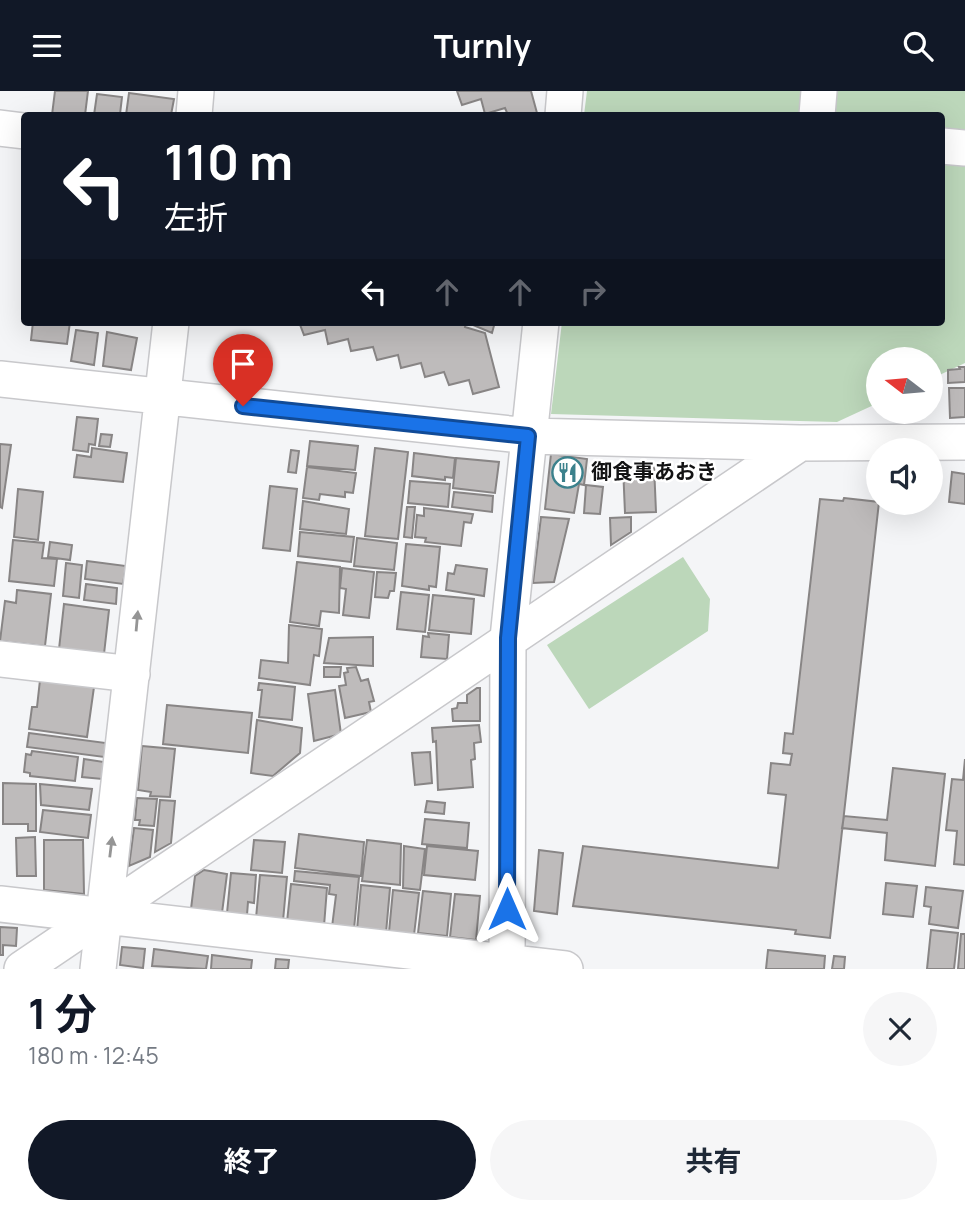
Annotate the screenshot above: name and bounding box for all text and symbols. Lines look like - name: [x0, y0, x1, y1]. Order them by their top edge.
- text: Turnly: [434, 24, 531, 68]
- icon: menu: [28, 27, 66, 65]
- icon: search: [899, 27, 937, 65]
- text: 110 m: [164, 128, 293, 195]
- icon: left: [49, 140, 140, 231]
- text: 左折: [164, 195, 228, 239]
- icon: left: [355, 273, 393, 311]
- icon: ahead: [428, 273, 466, 311]
- icon: ahead: [501, 273, 539, 311]
- icon: right: [574, 273, 612, 311]
- pin: [213, 334, 273, 406]
- icon: arrive: [224, 345, 262, 383]
- north arrow: [866, 347, 943, 423]
- map controls: [866, 347, 943, 515]
- button: sound: [866, 438, 943, 515]
- restaurant icon: 御食事あおき: [551, 455, 585, 489]
- place label: 御食事あおき: [591, 457, 717, 485]
- one-way arrow: [132, 610, 143, 632]
- one-way arrow: [106, 836, 117, 858]
- position arrow: [470, 872, 544, 946]
- text: 1 分: [28, 984, 97, 1042]
- button: close: [863, 992, 937, 1066]
- text: 180 m · 12:45: [28, 1039, 159, 1071]
- button: 終了: [28, 1120, 476, 1200]
- button: 共有: [490, 1120, 937, 1200]

